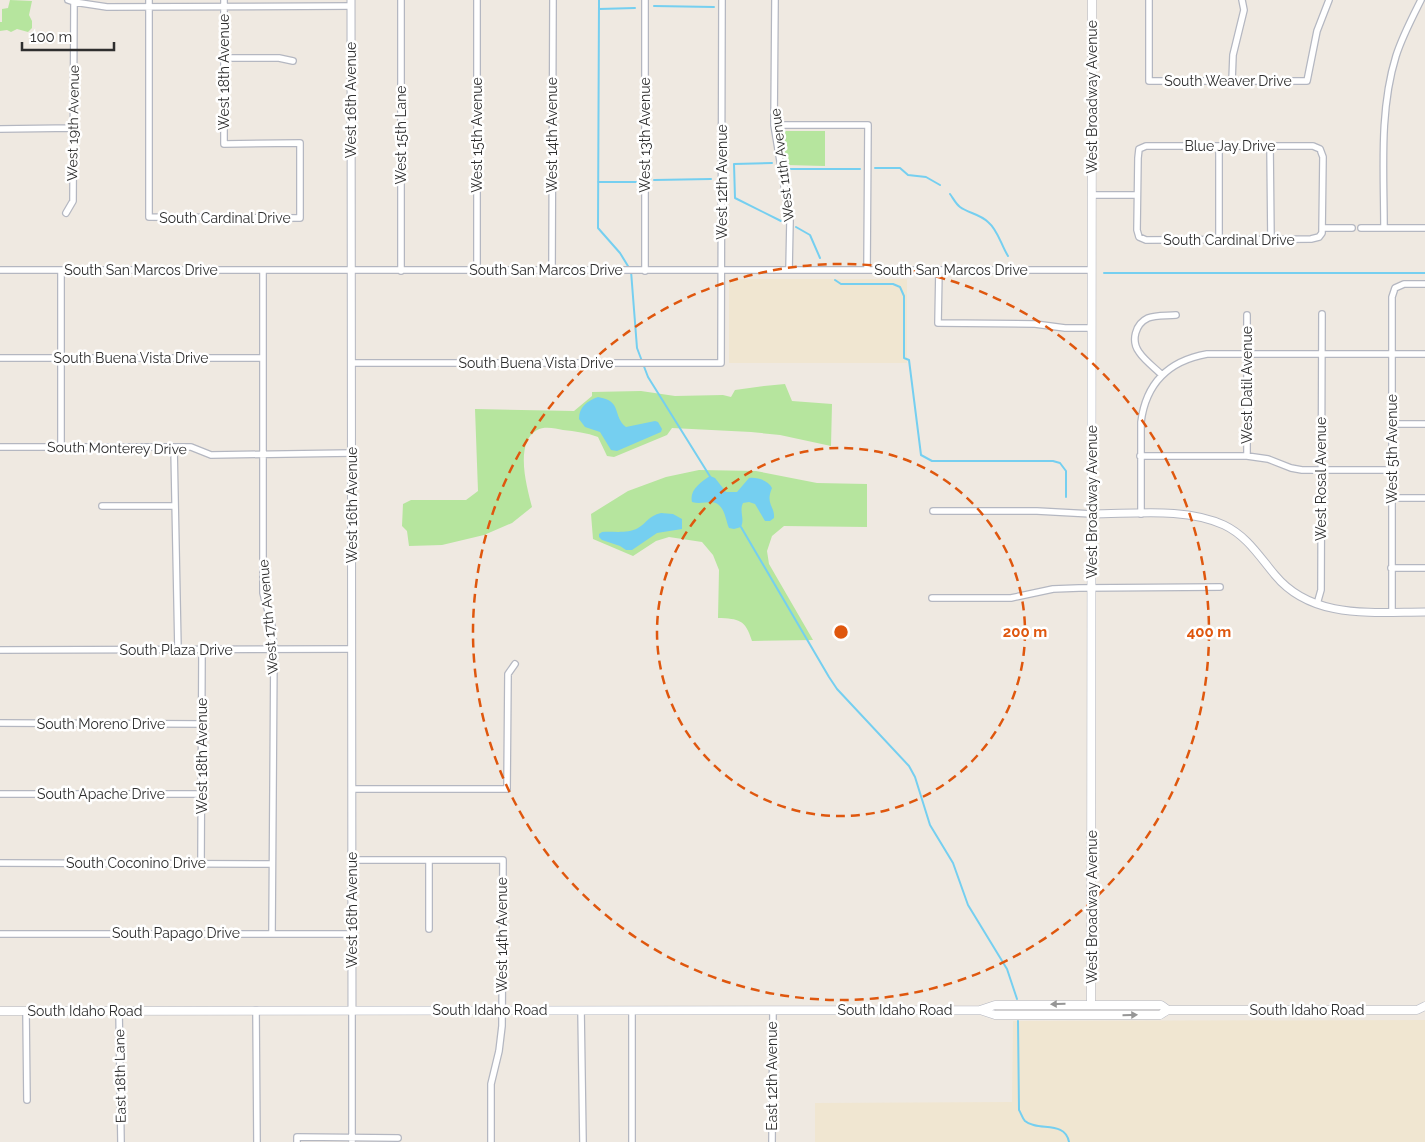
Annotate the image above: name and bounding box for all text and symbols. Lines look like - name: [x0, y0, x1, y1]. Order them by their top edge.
- street label: West 18th Avenue: [216, 14, 232, 130]
- scale bar: [22, 20, 115, 52]
- street label: West Broadway Avenue: [1084, 20, 1100, 174]
- text: 100 m: [30, 28, 72, 46]
- street label: West 16th Avenue: [343, 42, 359, 158]
- street label: West 19th Avenue: [64, 65, 82, 181]
- street label: South Weaver Drive: [1164, 73, 1292, 89]
- street label: West 15th Avenue: [469, 77, 485, 193]
- street label: West 14th Avenue: [544, 77, 560, 193]
- street label: West 13th Avenue: [637, 77, 653, 193]
- street label: West 15th Lane: [393, 85, 409, 185]
- street label: West 11th Avenue: [767, 107, 797, 223]
- street label: West 12th Avenue: [714, 124, 730, 240]
- street label: Blue Jay Drive: [1184, 138, 1276, 154]
- street label: South Cardinal Drive: [159, 210, 291, 226]
- street label: South Cardinal Drive: [1163, 232, 1295, 248]
- street label: South San Marcos Drive: [64, 262, 218, 278]
- street label: South San Marcos Drive: [469, 262, 623, 278]
- street label: South San Marcos Drive: [874, 262, 1028, 278]
- street label: West Datil Avenue: [1239, 326, 1255, 444]
- street label: South Buena Vista Drive: [54, 350, 208, 366]
- street label: South Buena Vista Drive: [459, 355, 613, 371]
- street label: West 5th Avenue: [1384, 394, 1400, 504]
- street label: West Rosal Avenue: [1313, 417, 1329, 541]
- street label: West Broadway Avenue: [1084, 425, 1100, 579]
- street label: South Monterey Drive: [47, 439, 187, 457]
- street label: West 16th Avenue: [344, 447, 360, 563]
- street label: West 17th Avenue: [255, 559, 281, 675]
- centre of rings: [832, 623, 850, 641]
- text: 200 m: [1003, 623, 1047, 641]
- text: 400 m: [1187, 623, 1231, 641]
- street label: South Plaza Drive: [119, 642, 233, 658]
- street label: West 18th Avenue: [194, 698, 210, 814]
- street label: South Moreno Drive: [37, 716, 165, 732]
- street label: South Apache Drive: [37, 786, 165, 802]
- street label: West Broadway Avenue: [1084, 830, 1100, 984]
- street label: West 16th Avenue: [344, 852, 360, 968]
- street label: South Coconino Drive: [66, 855, 206, 871]
- street label: West 14th Avenue: [494, 877, 510, 993]
- street label: South Papago Drive: [112, 925, 240, 941]
- one-way arrow: [1049, 1000, 1065, 1008]
- street label: South Idaho Road: [433, 1002, 547, 1018]
- street label: South Idaho Road: [838, 1002, 952, 1018]
- street label: South Idaho Road: [1250, 1002, 1364, 1018]
- street label: South Idaho Road: [28, 1003, 142, 1019]
- one-way arrow: [1123, 1011, 1139, 1019]
- street label: East 12th Avenue: [764, 1021, 780, 1131]
- street label: East 18th Lane: [111, 1029, 129, 1123]

